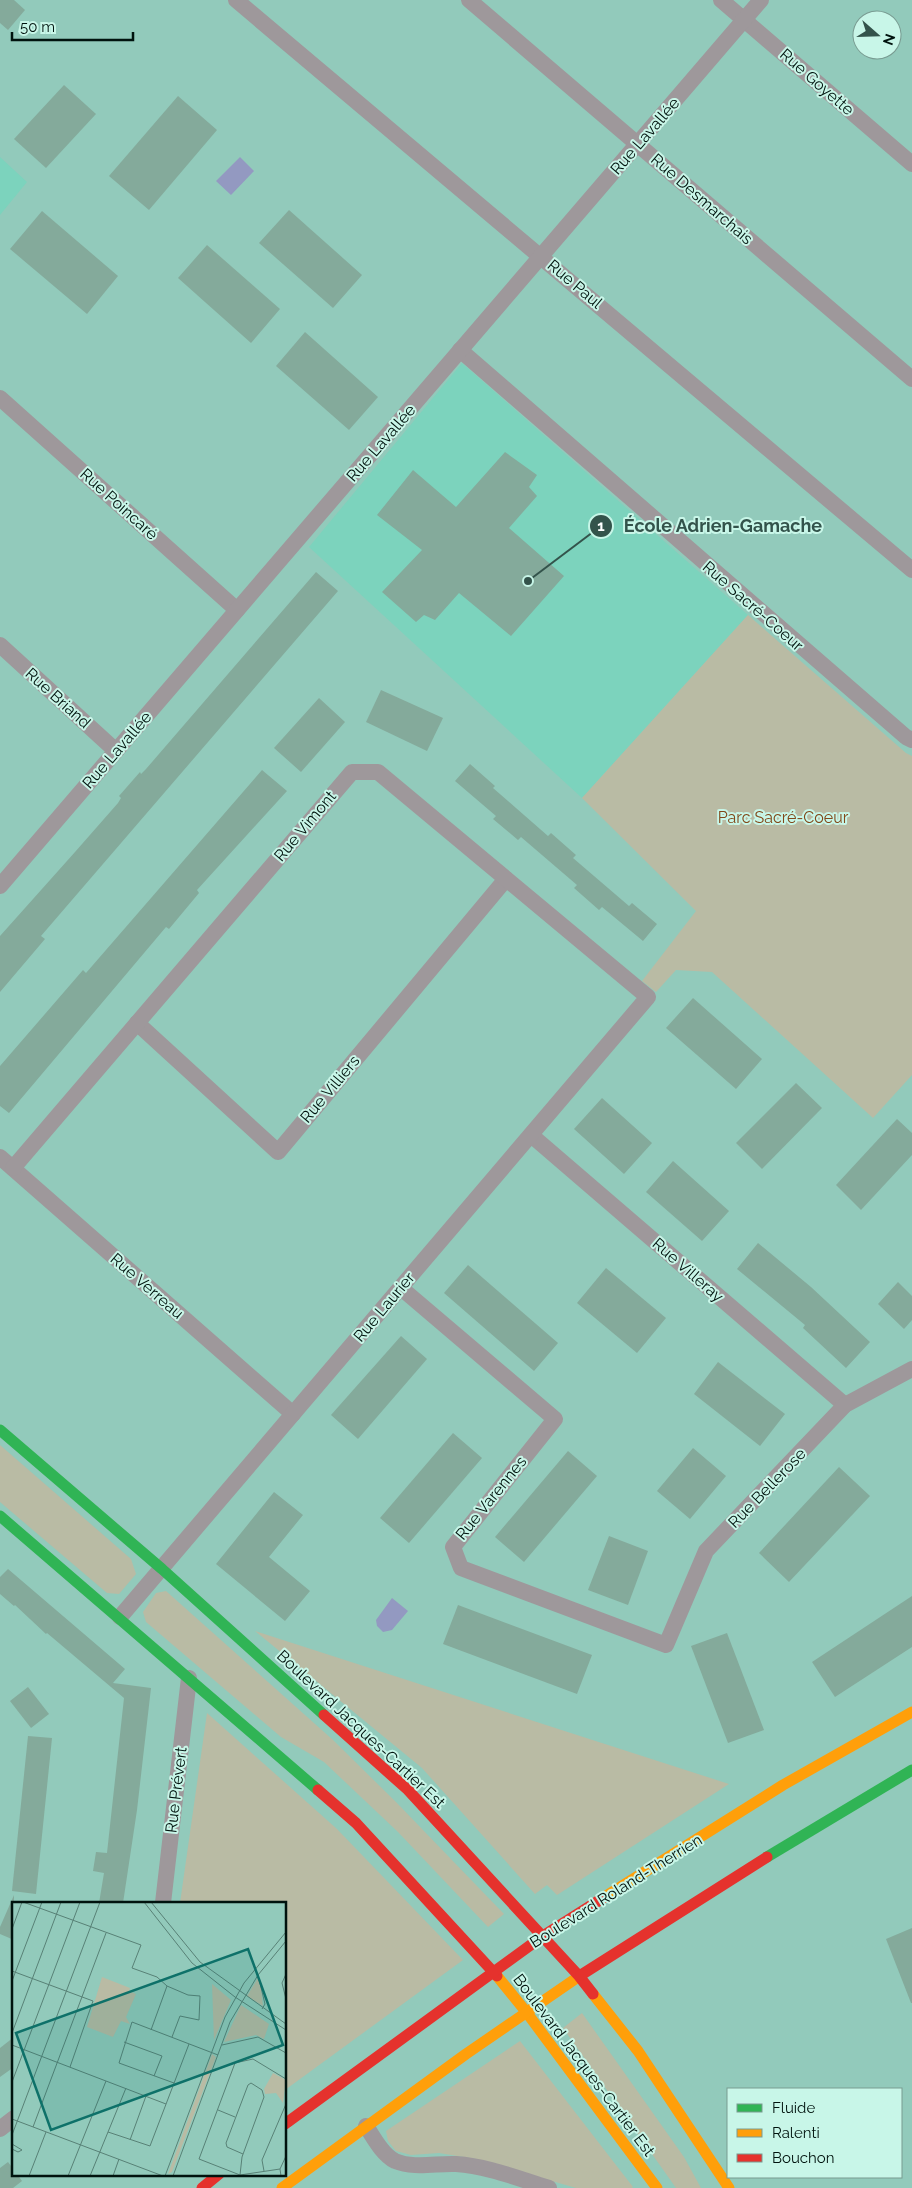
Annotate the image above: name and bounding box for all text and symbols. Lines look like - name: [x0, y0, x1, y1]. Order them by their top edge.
- scale bar: [12, 10, 134, 42]
- north arrow: [852, 10, 902, 60]
- text: 50 m: [20, 18, 55, 36]
- text: N: [880, 32, 899, 47]
- street label: Rue Goyette: [776, 45, 858, 119]
- street label: Rue Lavallée: [606, 94, 684, 178]
- street label: Rue Desmarchais: [647, 150, 757, 249]
- street label: Rue Paul: [544, 256, 607, 313]
- street label: Rue Lavallée: [342, 401, 420, 485]
- street label: Rue Poincaré: [76, 464, 162, 544]
- callout: École Adrien-Gamache: [589, 509, 833, 542]
- text: École Adrien-Gamache: [624, 515, 822, 536]
- text: 1: [597, 517, 605, 535]
- street label: Rue Sacré-Coeur: [699, 557, 807, 655]
- street label: Rue Briand: [22, 664, 95, 732]
- street label: Rue Lavallée: [78, 708, 156, 792]
- street label: Rue Vimont: [270, 786, 340, 865]
- park label: Parc Sacré-Coeur: [718, 808, 849, 827]
- street label: Rue Villiers: [296, 1051, 364, 1127]
- street label: Rue Villeray: [649, 1234, 728, 1306]
- street label: Rue Verreau: [107, 1249, 187, 1323]
- street label: Rue Laurier: [349, 1268, 419, 1346]
- street label: Rue Bellerose: [724, 1444, 810, 1532]
- street label: Rue Varennes: [452, 1452, 531, 1544]
- street label: Boulevard Jacques-Cartier Est: [273, 1646, 450, 1812]
- street label: Rue Prévert: [161, 1745, 191, 1834]
- street label: Boulevard Roland-Therrien: [526, 1830, 706, 1952]
- inset map: [12, 1902, 286, 2176]
- street label: Boulevard Jacques-Cartier Est: [509, 1970, 659, 2160]
- legend: [727, 2088, 902, 2178]
- text: Fluide: [772, 2099, 815, 2117]
- text: Ralenti: [772, 2124, 820, 2142]
- text: Bouchon: [772, 2149, 834, 2167]

